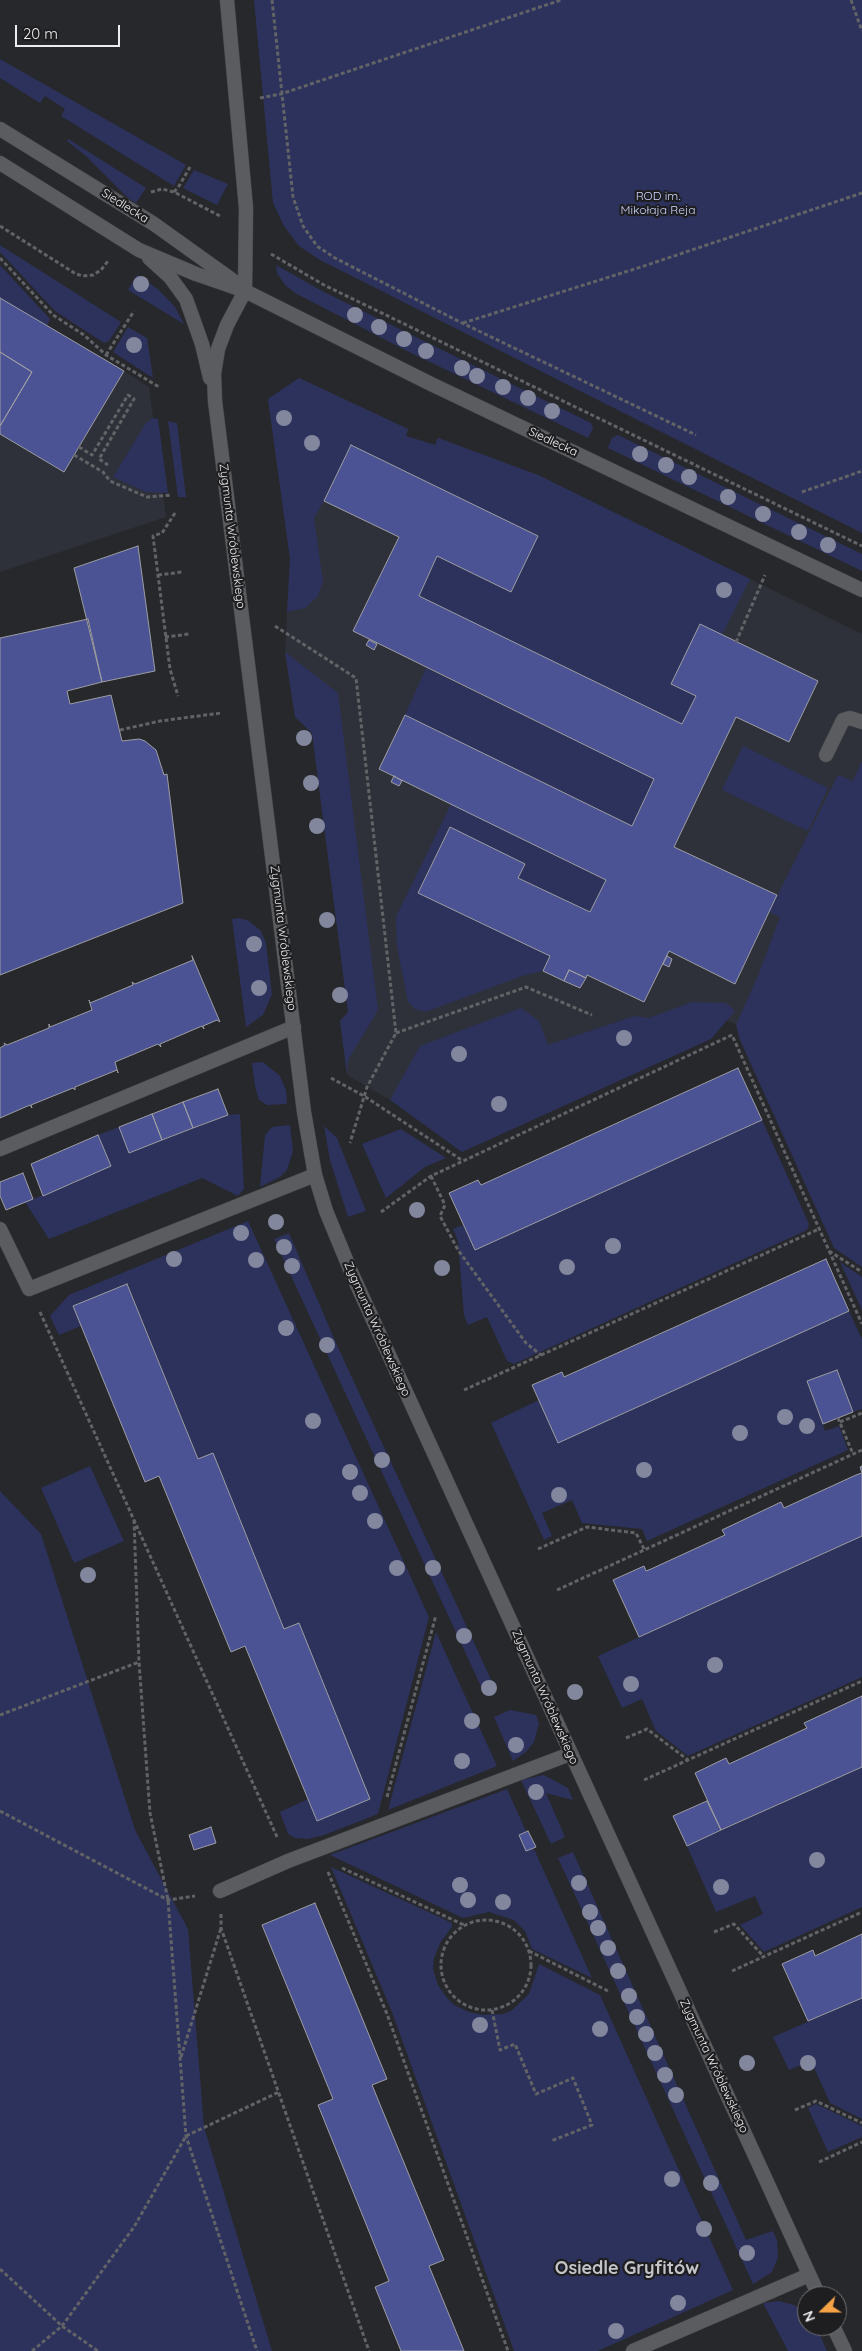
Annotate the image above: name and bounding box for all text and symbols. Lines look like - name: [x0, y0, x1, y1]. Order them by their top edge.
- scale bar: [18, 15, 122, 47]
- text: 20 m: [23, 24, 58, 43]
- street label: Siedlecka: [99, 186, 151, 226]
- park label: ROD im. Mikołaja Reja: [621, 189, 695, 217]
- street label: Siedlecka: [526, 424, 580, 460]
- street label: Zygmunta Wróblewskiego: [216, 463, 248, 609]
- street label: Zygmunta Wróblewskiego: [267, 865, 299, 1011]
- street label: Zygmunta Wróblewskiego: [341, 1259, 413, 1399]
- street label: Zygmunta Wróblewskiego: [509, 1627, 581, 1767]
- street label: Zygmunta Wróblewskiego: [677, 1997, 751, 2135]
- district label: Osiedle Gryfitów: [555, 2258, 699, 2280]
- north arrow: [797, 2286, 847, 2336]
- text: N: [799, 2308, 819, 2324]

